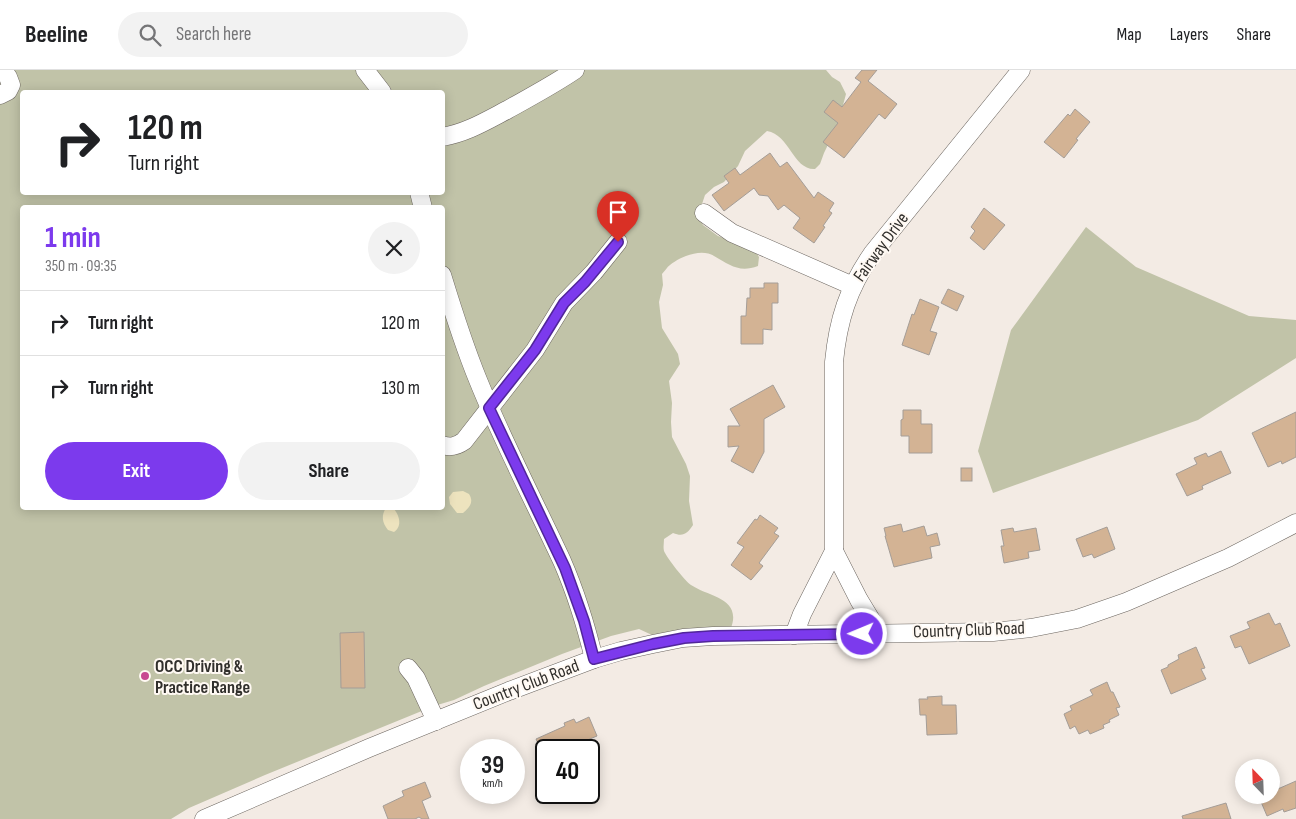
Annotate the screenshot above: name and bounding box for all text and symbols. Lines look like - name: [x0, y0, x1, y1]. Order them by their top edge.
- search box: [118, 12, 468, 57]
- text: Beeline: [25, 20, 88, 49]
- icon: search: [136, 21, 164, 49]
- text: Search here: [176, 23, 251, 46]
- text: Map: [1117, 24, 1142, 45]
- text: Layers: [1170, 24, 1209, 45]
- text: Share: [1237, 24, 1271, 45]
- text: 120 m: [128, 107, 203, 150]
- icon: right: [45, 110, 110, 175]
- text: Turn right: [128, 150, 199, 177]
- pin: [597, 191, 639, 242]
- icon: arrive: [604, 198, 632, 226]
- street label: Fairway Drive: [849, 208, 913, 286]
- text: 1 min: [45, 220, 101, 256]
- button: close: [368, 222, 420, 274]
- text: 350 m · 09:35: [45, 257, 117, 276]
- icon: right: [45, 309, 73, 337]
- text: Turn right: [88, 312, 153, 335]
- text: 120 m: [382, 312, 420, 335]
- icon: right: [45, 374, 73, 402]
- text: Turn right: [88, 377, 153, 400]
- text: 130 m: [382, 377, 420, 400]
- button: Exit: [45, 442, 228, 500]
- button: Share: [238, 442, 420, 500]
- position arrow: [835, 607, 887, 659]
- street label: Country Club Road: [913, 618, 1025, 642]
- street label: Country Club Road: [470, 655, 582, 715]
- place label: OCC Driving & Practice Range: [155, 656, 250, 698]
- marker: OCC Driving & Practice Range: [139, 670, 151, 682]
- speed limit sign: 40: [535, 739, 600, 804]
- text: 39: [481, 750, 504, 781]
- north arrow: [1235, 759, 1280, 804]
- map controls: [1235, 759, 1280, 804]
- text: km/h: [482, 776, 503, 791]

